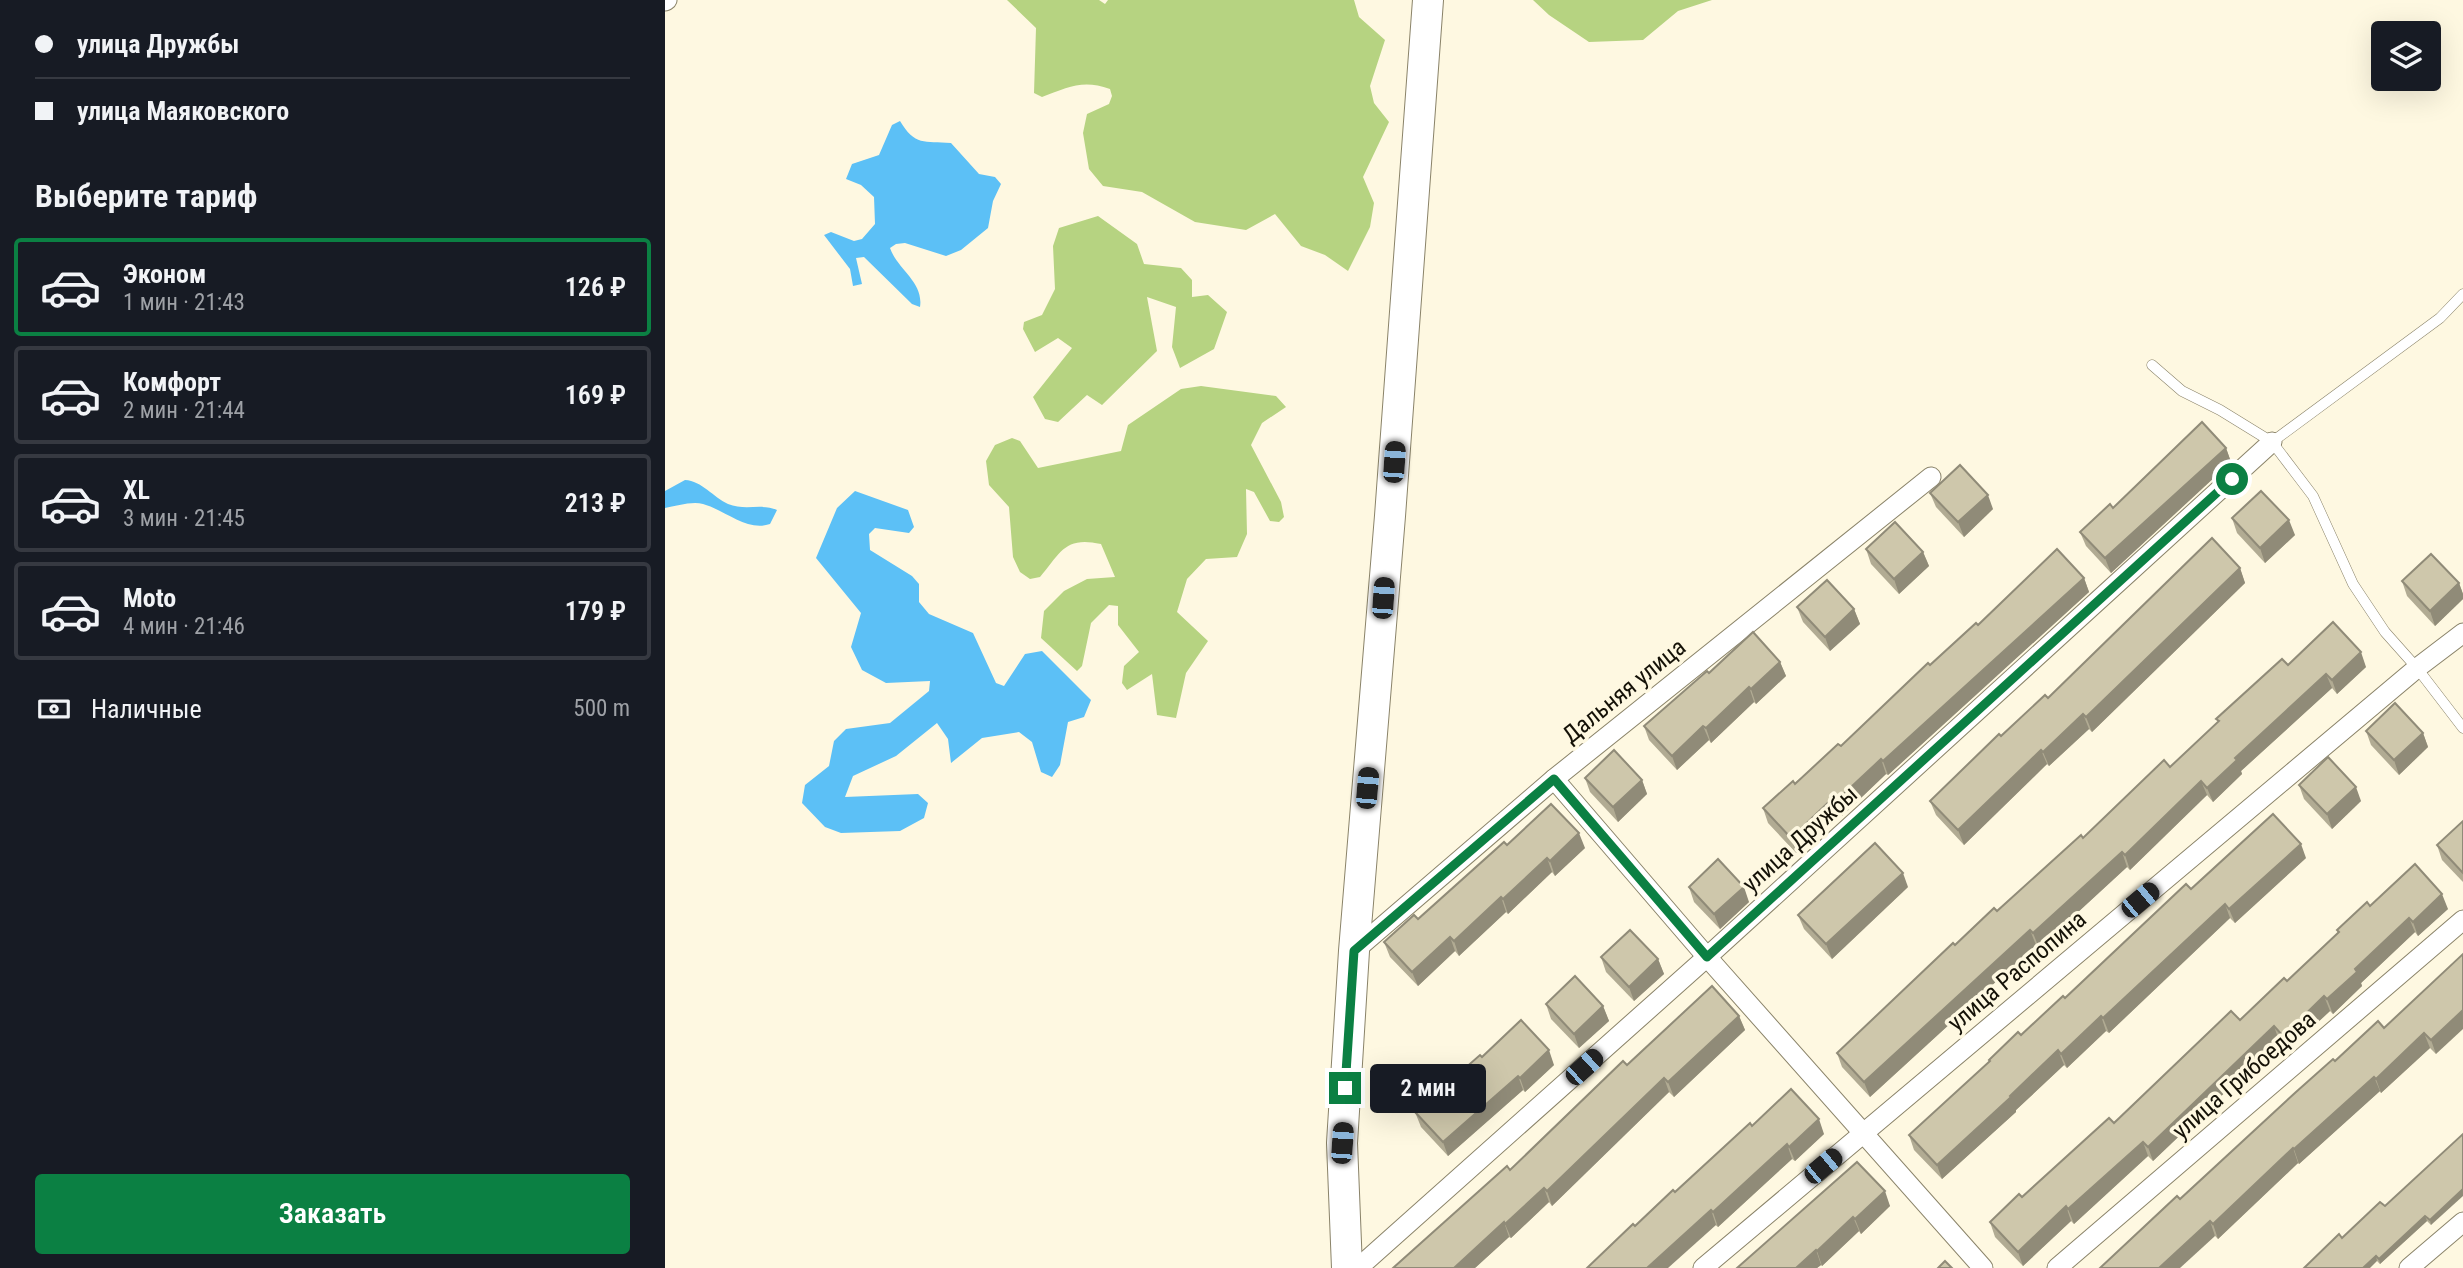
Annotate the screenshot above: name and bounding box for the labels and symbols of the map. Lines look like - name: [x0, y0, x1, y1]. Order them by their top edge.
- car: [1383, 440, 1406, 484]
- route start: [2216, 463, 2248, 495]
- car: [1372, 576, 1395, 620]
- street label: Дальняя улица: [1557, 633, 1691, 749]
- car: [1355, 766, 1380, 810]
- street label: улица Дружбы: [1737, 780, 1863, 898]
- car: [2118, 878, 2163, 922]
- street label: улица Распопина: [1942, 905, 2092, 1037]
- street label: улица Грибоедова: [2167, 1005, 2321, 1145]
- car: [1562, 1045, 1607, 1089]
- callout: 2 мин: [1369, 1064, 1485, 1112]
- route end: [1329, 1072, 1361, 1104]
- car: [1331, 1121, 1354, 1165]
- car: [1801, 1144, 1846, 1188]

